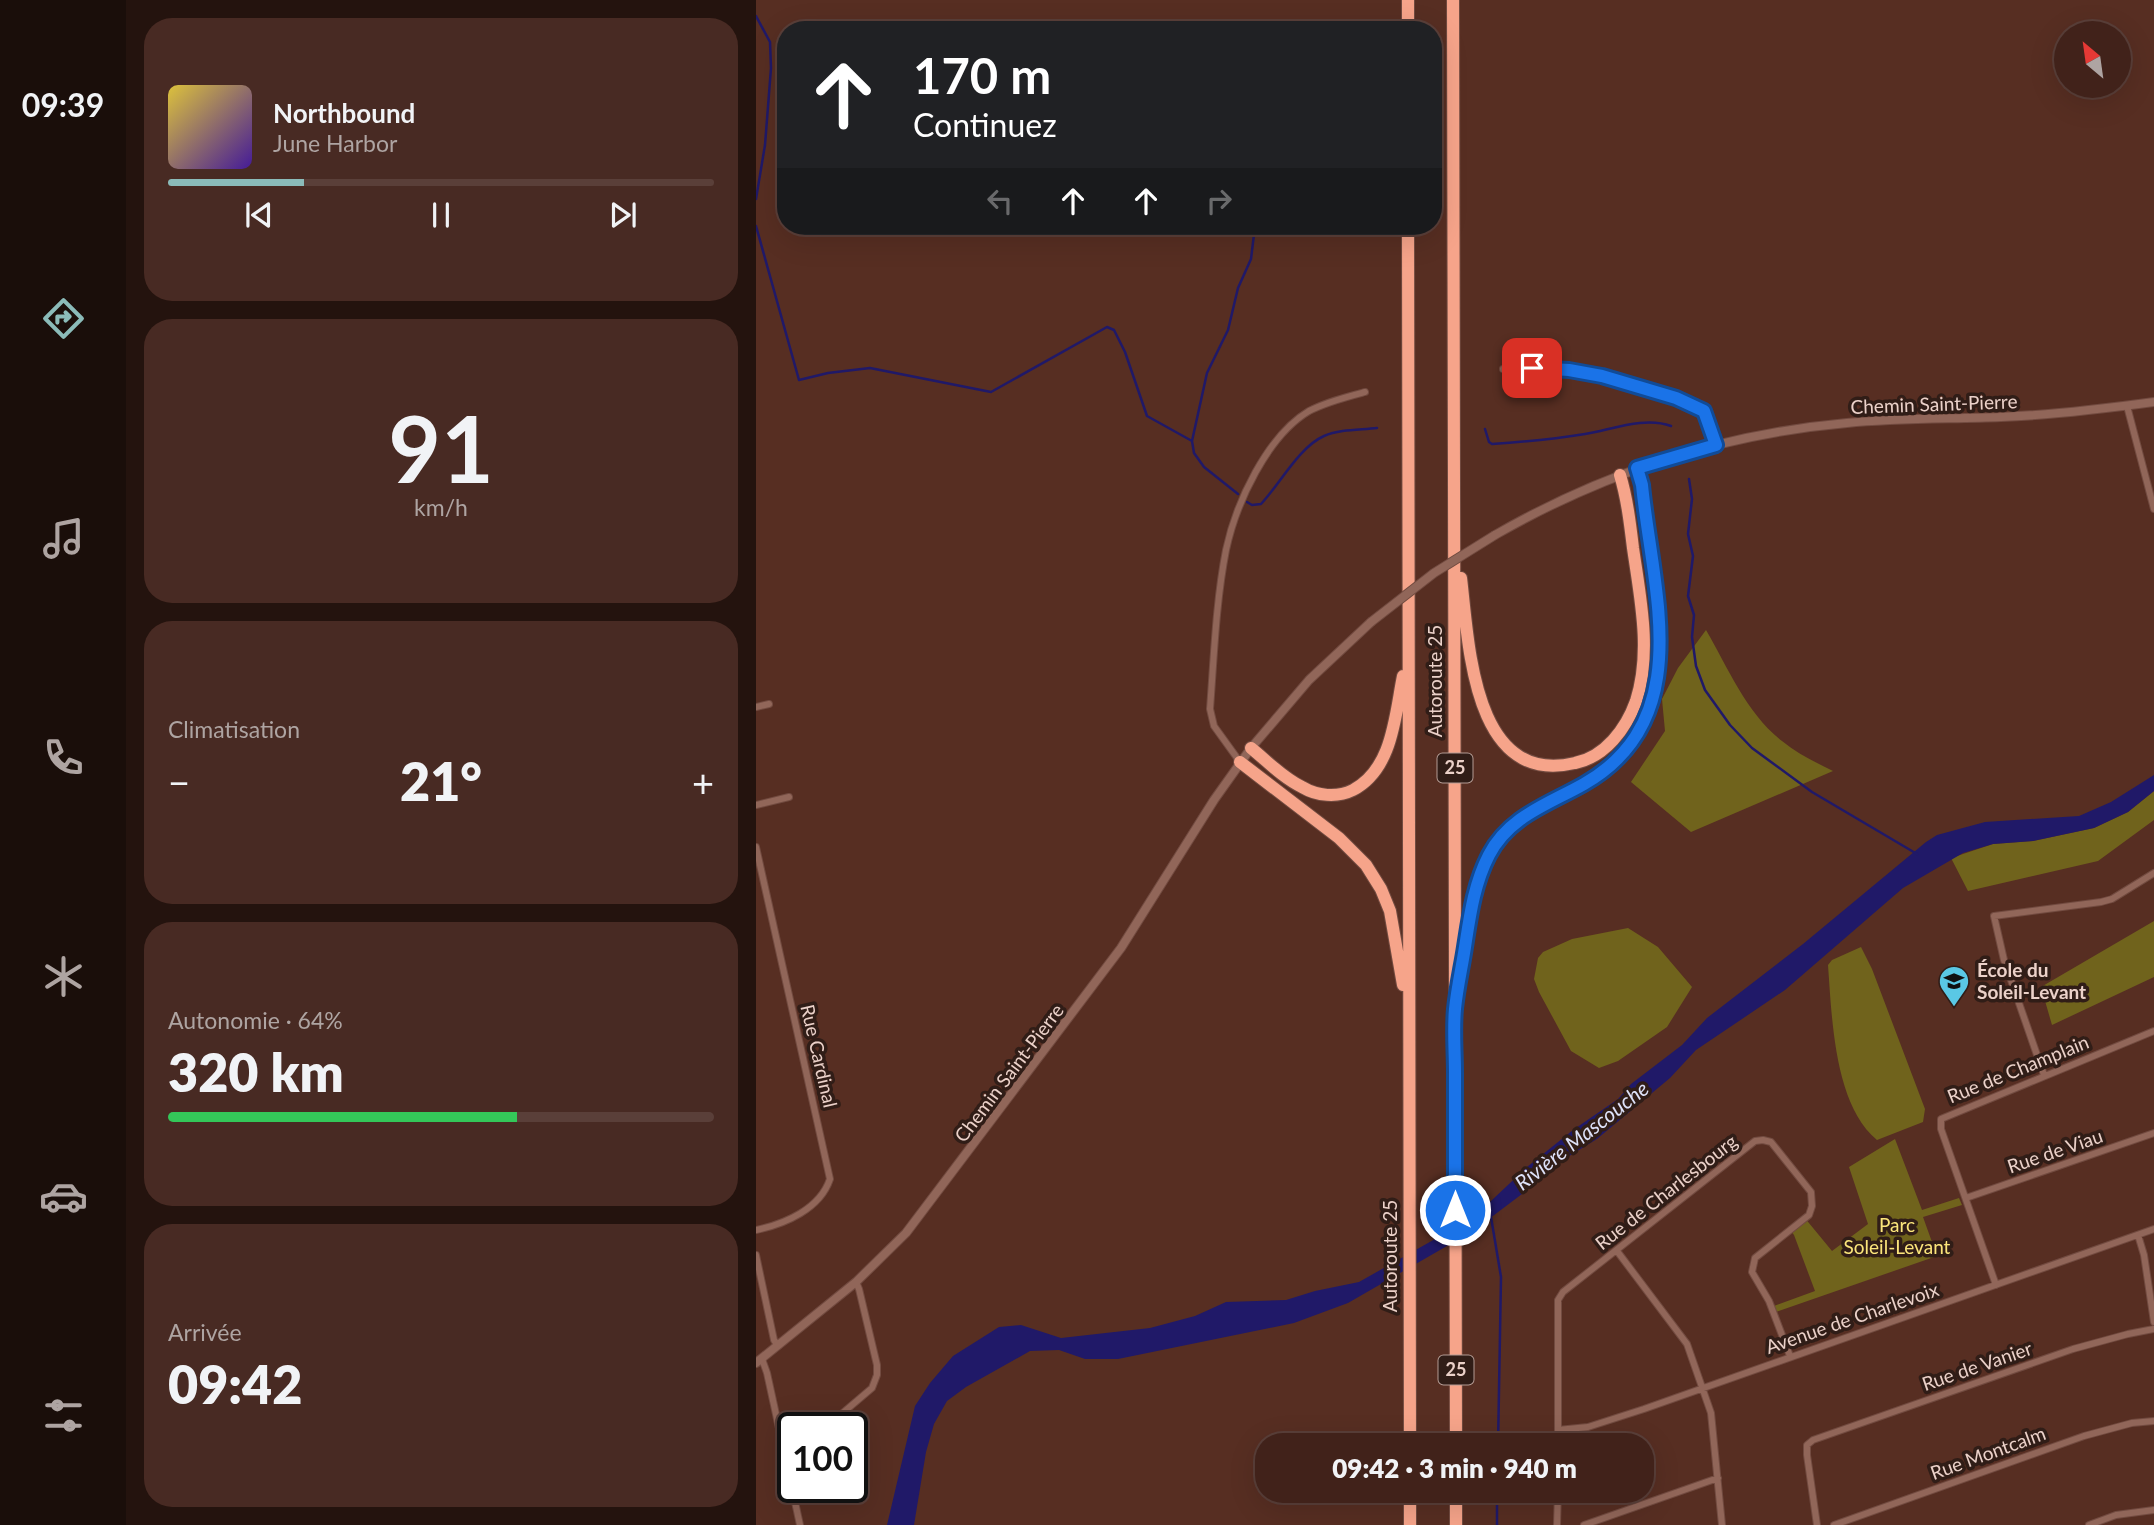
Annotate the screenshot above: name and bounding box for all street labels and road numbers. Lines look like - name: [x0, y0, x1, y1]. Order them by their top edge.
- street label: Chemin Saint-Pierre: [1850, 389, 2018, 418]
- street label: Autoroute 25: [1423, 625, 1446, 737]
- road number: 25: [1438, 754, 1472, 782]
- street label: Chemin Saint-Pierre: [949, 999, 1068, 1146]
- street label: Rue Cardinal: [796, 1002, 843, 1110]
- street label: Rue de Champlain: [1944, 1030, 2092, 1107]
- street label: Rue de Viau: [2004, 1123, 2106, 1178]
- street label: Rue de Charlesbourg: [1590, 1129, 1741, 1254]
- street label: Autoroute 25: [1378, 1200, 1401, 1312]
- street label: Avenue de Charlevoix: [1762, 1277, 1942, 1358]
- street label: Rue de Vanier: [1919, 1336, 2035, 1395]
- road number: 25: [1438, 1356, 1474, 1385]
- street label: Rue Montcalm: [1927, 1421, 2049, 1484]

